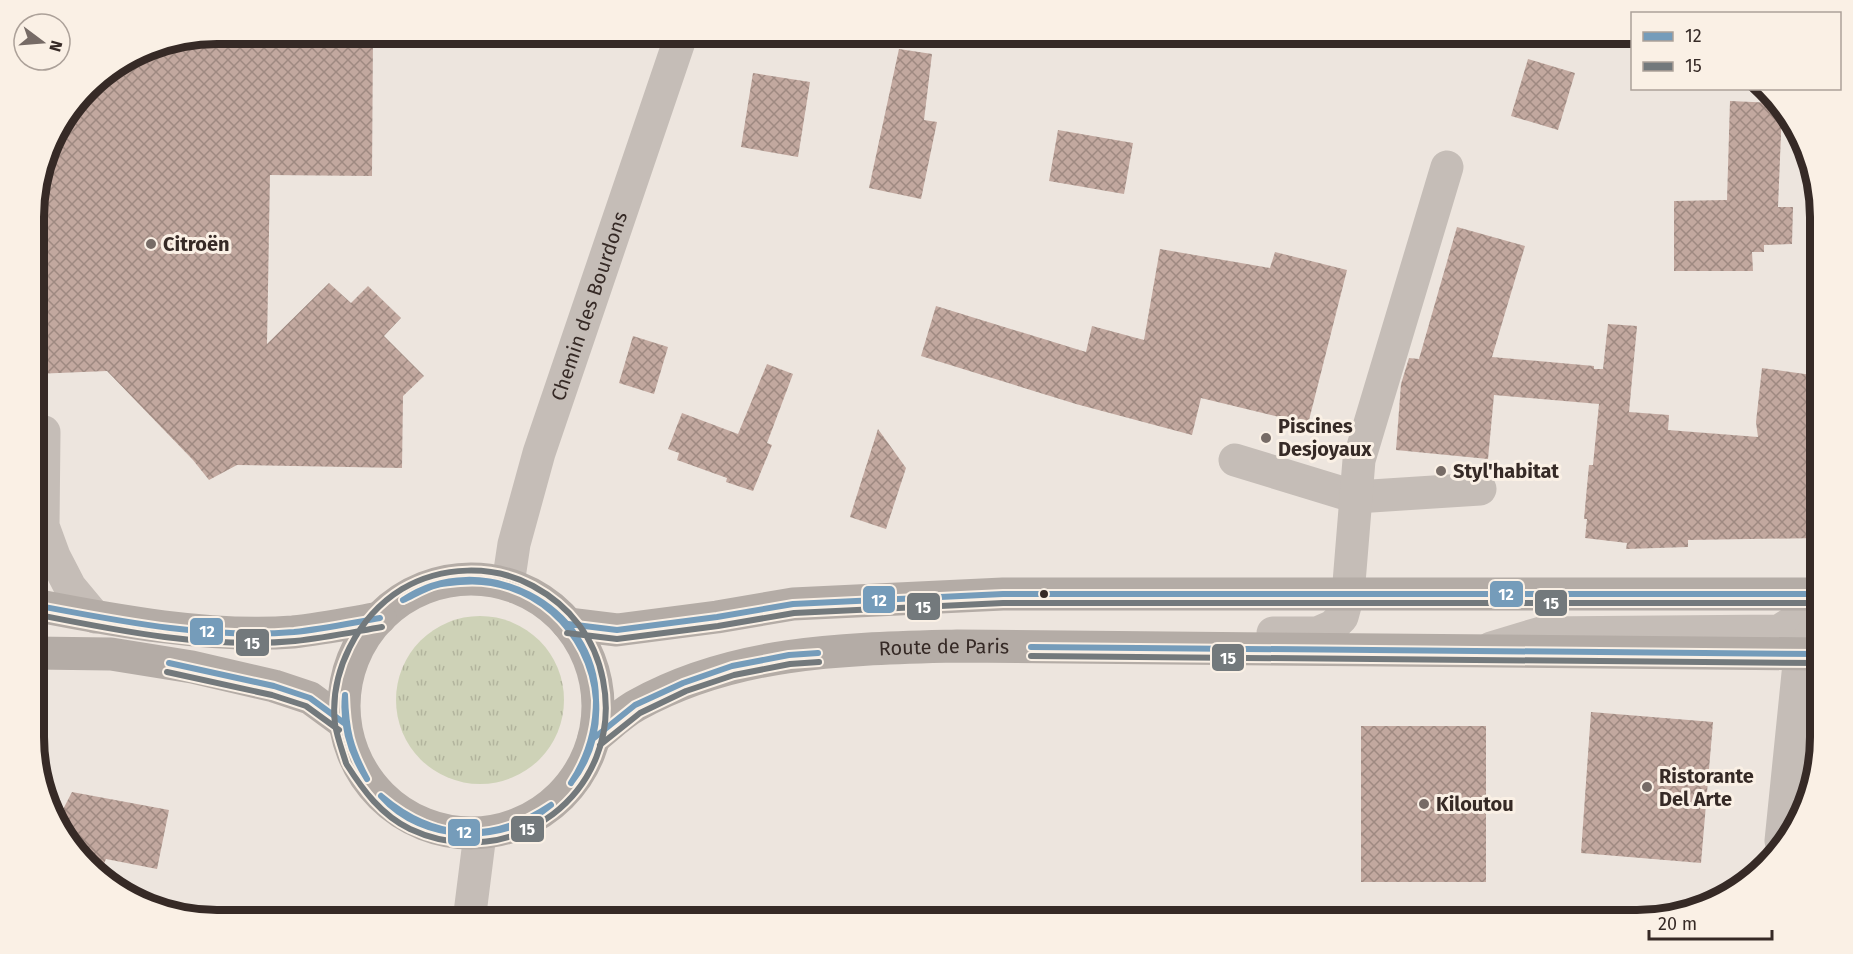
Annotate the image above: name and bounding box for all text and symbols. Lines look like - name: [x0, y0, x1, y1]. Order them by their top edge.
- north arrow: [12, 12, 72, 72]
- legend: [1631, 12, 1841, 90]
- text: 12: [1685, 25, 1702, 47]
- text: N: [45, 38, 67, 54]
- text: 15: [1685, 55, 1702, 77]
- street label: Chemin des Bourdons: [546, 208, 632, 404]
- place label: Citroën: [163, 232, 230, 256]
- marker: Citroën: [144, 237, 158, 251]
- place label: Piscines Desjoyaux: [1278, 414, 1372, 461]
- marker: Piscines Desjoyaux: [1259, 431, 1273, 445]
- place label: Styl'habitat: [1453, 459, 1559, 483]
- marker: Styl'habitat: [1434, 464, 1448, 478]
- line badge: 12: [1489, 580, 1524, 608]
- line badge: 12: [862, 585, 896, 614]
- text: 12: [1498, 585, 1514, 604]
- unlabelled marker: [1038, 588, 1050, 600]
- line badge: 15: [1534, 589, 1568, 617]
- text: 12: [871, 591, 887, 610]
- line badge: 15: [906, 592, 941, 621]
- text: 15: [1543, 594, 1559, 613]
- text: 15: [915, 598, 931, 617]
- line badge: 12: [189, 617, 224, 646]
- text: 12: [199, 622, 215, 641]
- line badge: 15: [235, 628, 270, 657]
- text: 15: [244, 634, 260, 653]
- street label: Route de Paris: [878, 634, 1009, 661]
- line badge: 15: [1211, 643, 1245, 672]
- text: 15: [1220, 649, 1236, 668]
- place label: Ristorante Del Arte: [1659, 764, 1754, 811]
- marker: Ristorante Del Arte: [1640, 780, 1654, 794]
- place label: Kiloutou: [1436, 792, 1514, 816]
- marker: Kiloutou: [1417, 797, 1431, 811]
- line badge: 15: [510, 815, 545, 843]
- line badge: 12: [447, 818, 481, 847]
- text: 15: [519, 820, 535, 839]
- text: 12: [456, 823, 472, 842]
- scale bar: [1649, 903, 1772, 941]
- text: 20 m: [1658, 913, 1697, 935]

